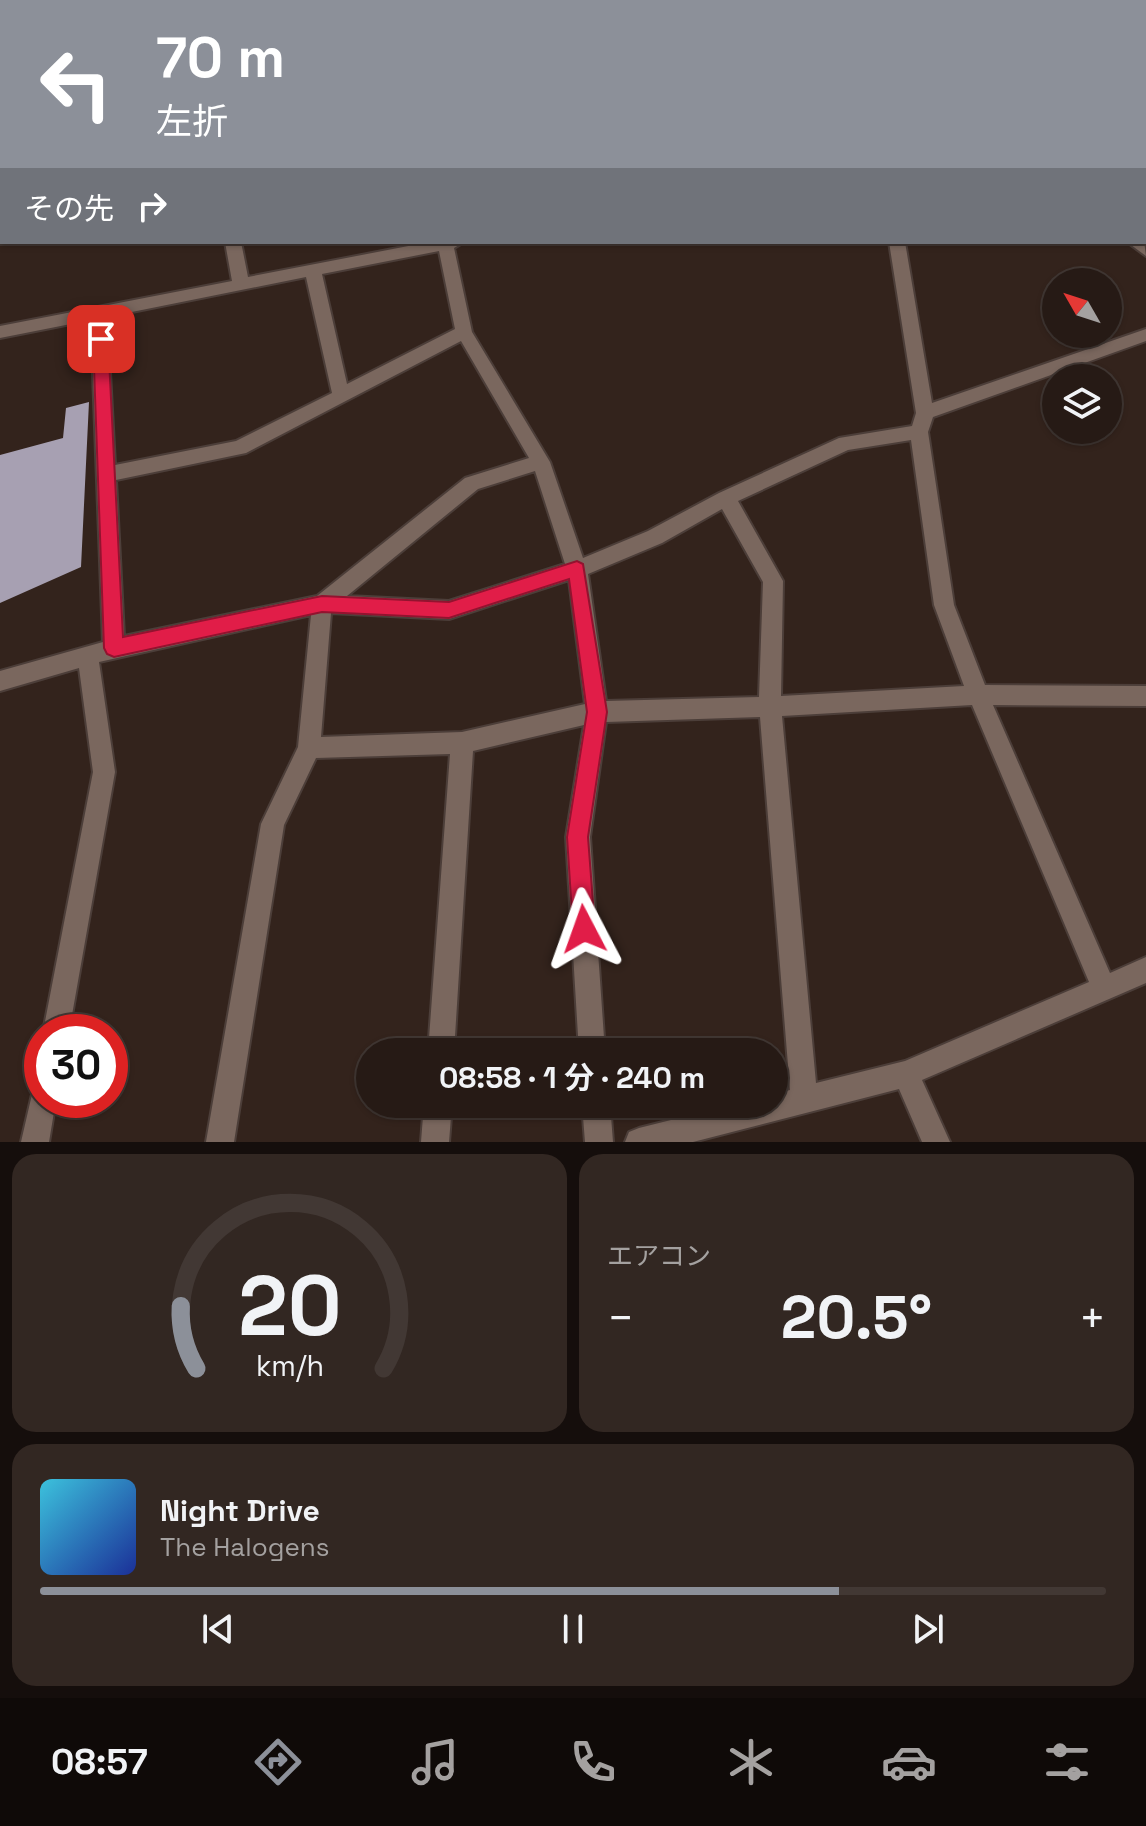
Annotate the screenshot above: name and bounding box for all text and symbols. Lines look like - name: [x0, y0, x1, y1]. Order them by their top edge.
- text: 70 m: [156, 22, 285, 93]
- icon: left: [24, 32, 128, 136]
- text: 左折: [156, 99, 228, 145]
- icon: right: [130, 184, 174, 228]
- text: その先: [24, 189, 114, 228]
- north arrow: [1042, 268, 1122, 348]
- map controls: [1042, 268, 1122, 444]
- pin: [67, 305, 135, 373]
- icon: arrive: [79, 317, 123, 361]
- button: layers: [1042, 364, 1122, 444]
- position arrow: [542, 887, 626, 971]
- speed limit sign: 30: [24, 1014, 128, 1118]
- text: 08:58 · 1 分 · 240 m: [439, 1058, 705, 1097]
- text: エアコン: [607, 1239, 711, 1273]
- text: 20: [238, 1253, 341, 1359]
- text: 20.5°: [781, 1279, 932, 1356]
- text: −: [607, 1290, 634, 1346]
- text: +: [1079, 1290, 1106, 1346]
- text: km/h: [255, 1348, 324, 1384]
- text: Night Drive: [160, 1491, 320, 1530]
- text: The Halogens: [160, 1530, 329, 1564]
- icon: previous: [196, 1607, 240, 1651]
- icon: pause: [551, 1607, 595, 1651]
- icon: next: [906, 1607, 950, 1651]
- icon: directions: [250, 1734, 306, 1790]
- icon: music: [407, 1734, 463, 1790]
- icon: phone: [565, 1734, 621, 1790]
- icon: climate: [723, 1734, 779, 1790]
- icon: car: [881, 1734, 937, 1790]
- icon: filters: [1039, 1734, 1095, 1790]
- text: 08:57: [51, 1739, 148, 1785]

